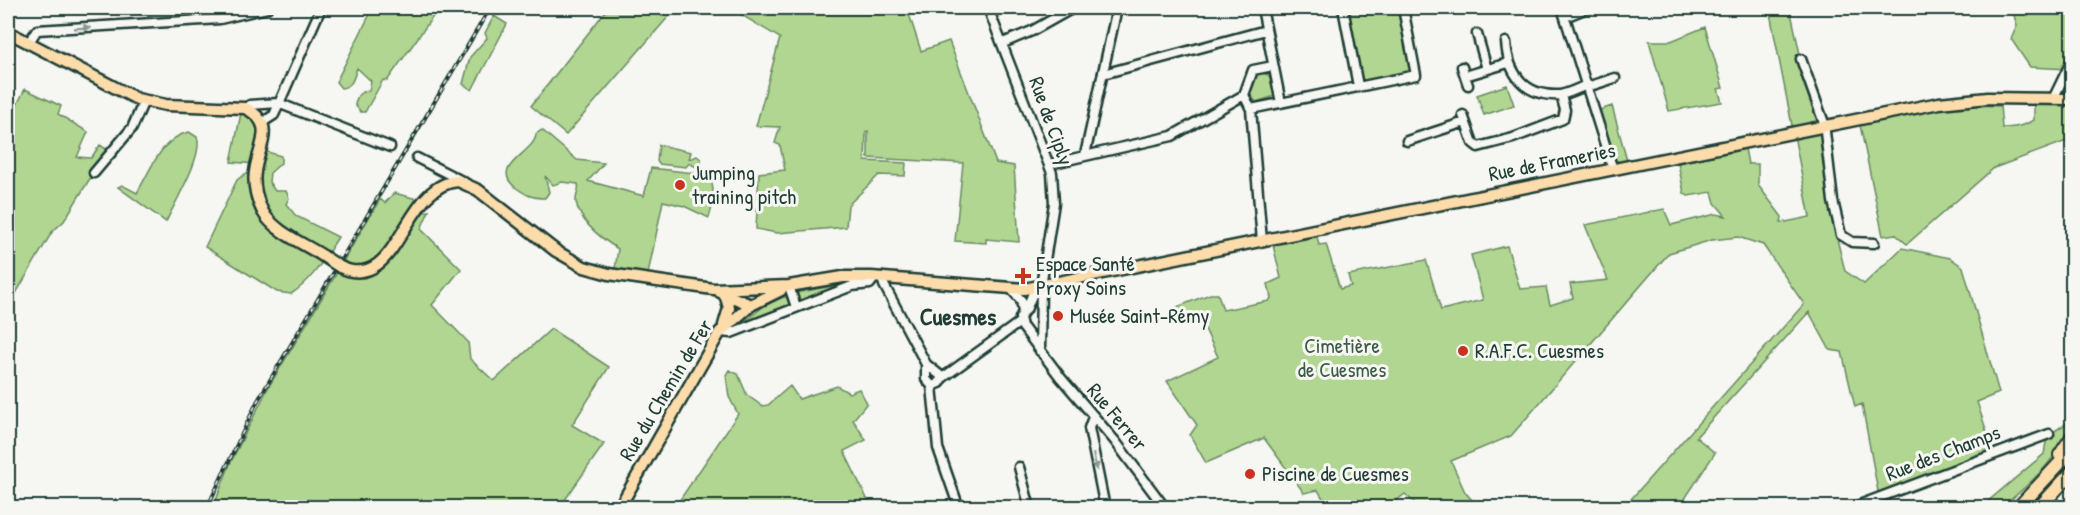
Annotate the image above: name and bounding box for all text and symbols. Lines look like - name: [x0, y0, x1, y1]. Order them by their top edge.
- one-way arrow: [72, 24, 91, 33]
- street label: Rue de Ciply: [1022, 73, 1081, 169]
- street label: Rue de Frameries: [1486, 135, 1618, 188]
- place label: Jumping training pitch: [692, 158, 796, 211]
- marker: Jumping training pitch: [673, 178, 687, 192]
- place label: Espace Santé Proxy Soins: [1036, 249, 1135, 302]
- marker: Espace Santé Proxy Soins: [1014, 267, 1032, 285]
- district label: Cuesmes: [920, 300, 996, 332]
- place label: Musée Saint-Rémy: [1070, 301, 1209, 330]
- marker: Musée Saint-Rémy: [1051, 309, 1065, 323]
- street label: Rue du Chemin de Fer: [612, 314, 719, 466]
- park label: Cimetière de Cuesmes: [1298, 331, 1386, 384]
- place label: R.A.F.C. Cuesmes: [1475, 336, 1604, 365]
- marker: R.A.F.C. Cuesmes: [1456, 344, 1470, 358]
- street label: Rue Ferrer: [1081, 377, 1154, 457]
- street label: Rue des Champs: [1881, 417, 2004, 488]
- one-way arrow: [1091, 452, 1101, 471]
- place label: Piscine de Cuesmes: [1262, 459, 1409, 488]
- marker: Piscine de Cuesmes: [1243, 467, 1257, 481]

